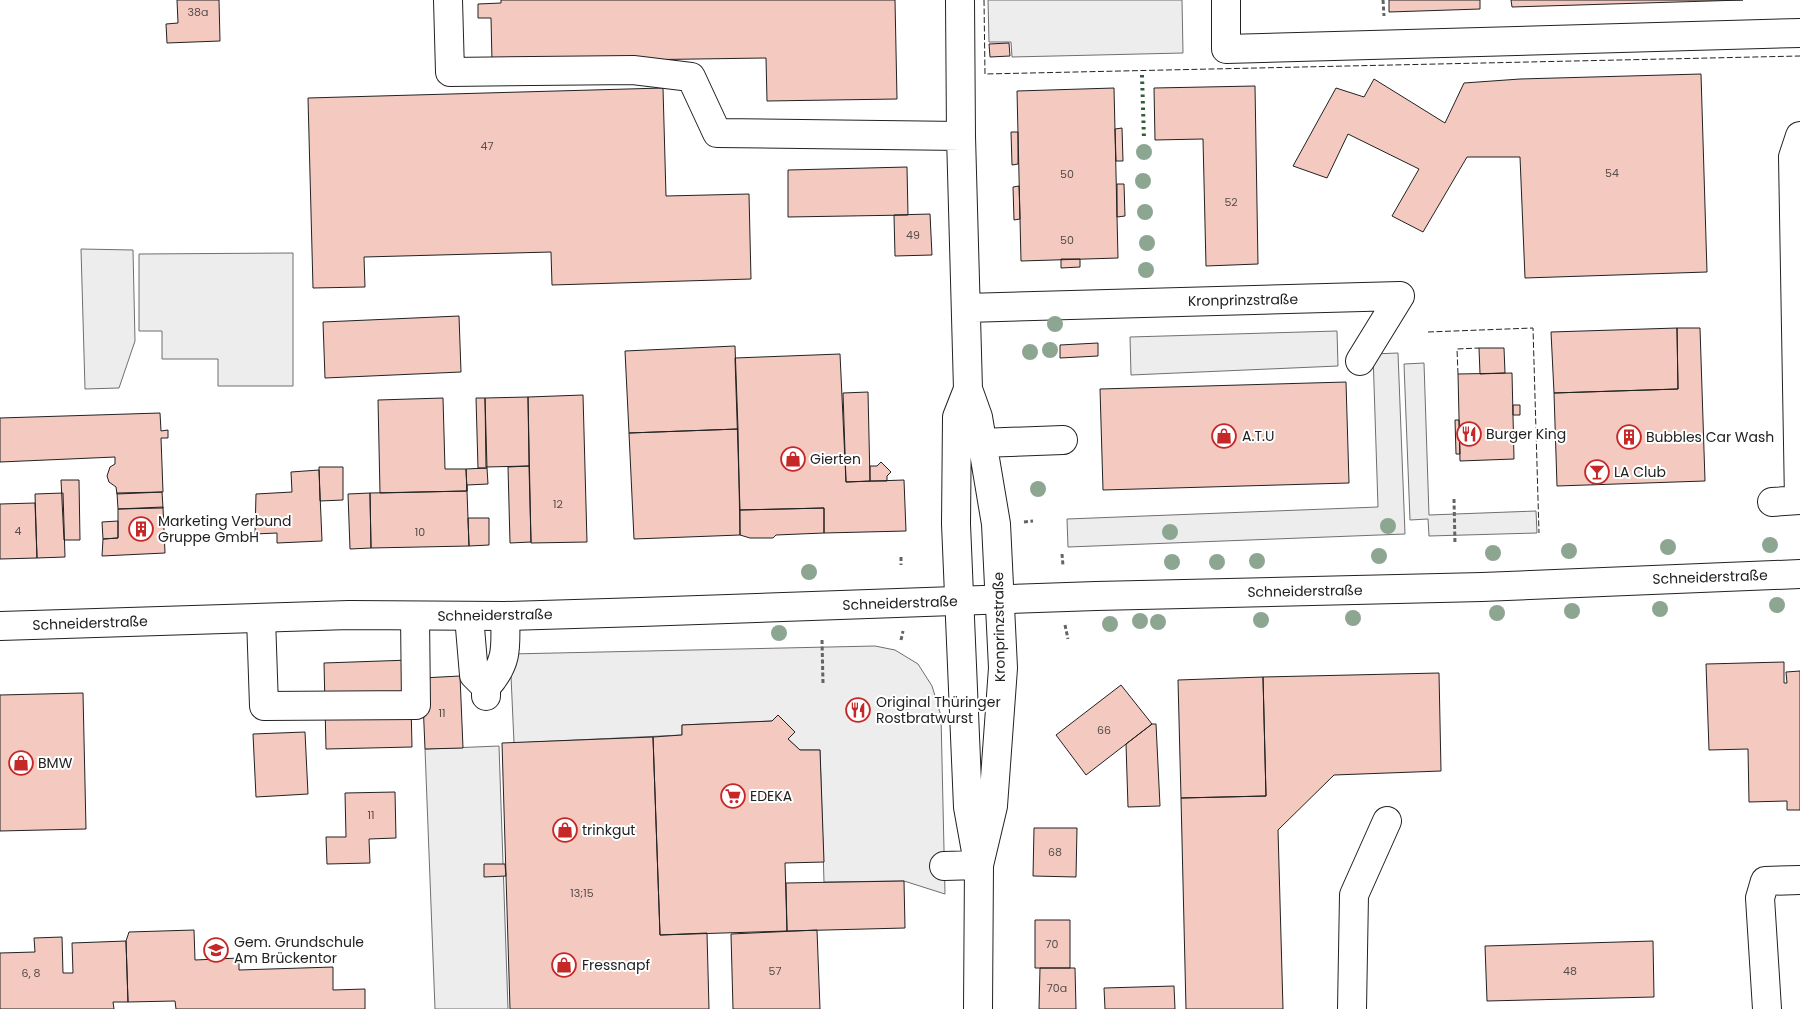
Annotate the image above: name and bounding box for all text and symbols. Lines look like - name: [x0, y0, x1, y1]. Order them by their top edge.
- house number: 38a: [188, 4, 208, 20]
- house number: 47: [481, 138, 493, 154]
- house number: 54: [1605, 165, 1619, 181]
- house number: 50: [1060, 166, 1074, 182]
- house number: 52: [1224, 194, 1238, 210]
- house number: 49: [906, 227, 920, 243]
- house number: 50: [1060, 232, 1074, 248]
- street label: Kronprinzstraße: [1188, 289, 1299, 311]
- restaurant icon: Burger King: [1456, 421, 1482, 447]
- shop icon: A.T.U: [1211, 423, 1237, 449]
- place label: Burger King: [1486, 424, 1566, 444]
- building icon: Bubbles Car Wash: [1616, 424, 1642, 450]
- place label: A.T.U: [1242, 426, 1274, 446]
- place label: Bubbles Car Wash: [1646, 427, 1774, 447]
- shop icon: Gierten: [780, 446, 806, 472]
- place label: Gierten: [810, 449, 861, 469]
- bar icon: LA Club: [1584, 459, 1610, 485]
- place label: LA Club: [1614, 462, 1666, 482]
- house number: 12: [553, 496, 563, 512]
- place label: Marketing Verbund Gruppe GmbH: [158, 511, 292, 547]
- building icon: Marketing Verbund Gruppe GmbH: [128, 516, 154, 542]
- house number: 4: [15, 523, 22, 539]
- house number: 10: [415, 524, 425, 540]
- street label: Schneiderstraße: [1652, 565, 1768, 589]
- street label: Kronprinzstraße: [988, 571, 1010, 682]
- street label: Schneiderstraße: [1247, 580, 1363, 602]
- street label: Schneiderstraße: [842, 591, 958, 615]
- street label: Schneiderstraße: [437, 604, 553, 626]
- street label: Schneiderstraße: [32, 611, 148, 635]
- place label: Original Thüringer Rostbratwurst: [876, 692, 1001, 728]
- restaurant icon: Original Thüringer Rostbratwurst: [845, 697, 871, 723]
- house number: 11: [438, 705, 446, 721]
- house number: 66: [1097, 722, 1111, 738]
- shop icon: BMW: [8, 750, 34, 776]
- place label: BMW: [38, 753, 73, 773]
- supermarket icon: EDEKA: [720, 783, 746, 809]
- place label: EDEKA: [750, 786, 792, 806]
- house number: 11: [367, 807, 375, 823]
- shop icon: trinkgut: [552, 817, 578, 843]
- place label: trinkgut: [582, 820, 635, 840]
- house number: 68: [1048, 844, 1062, 860]
- house number: 13;15: [570, 885, 594, 901]
- place label: Gem. Grundschule Am Brückentor: [234, 932, 364, 968]
- house number: 70: [1046, 936, 1059, 952]
- school or university icon: Gem. Grundschule Am Brückentor: [203, 937, 229, 963]
- shop icon: Fressnapf: [551, 952, 577, 978]
- place label: Fressnapf: [582, 955, 650, 975]
- house number: 57: [769, 963, 781, 979]
- house number: 48: [1563, 963, 1577, 979]
- house number: 6, 8: [21, 965, 41, 981]
- house number: 70a: [1047, 980, 1067, 996]

